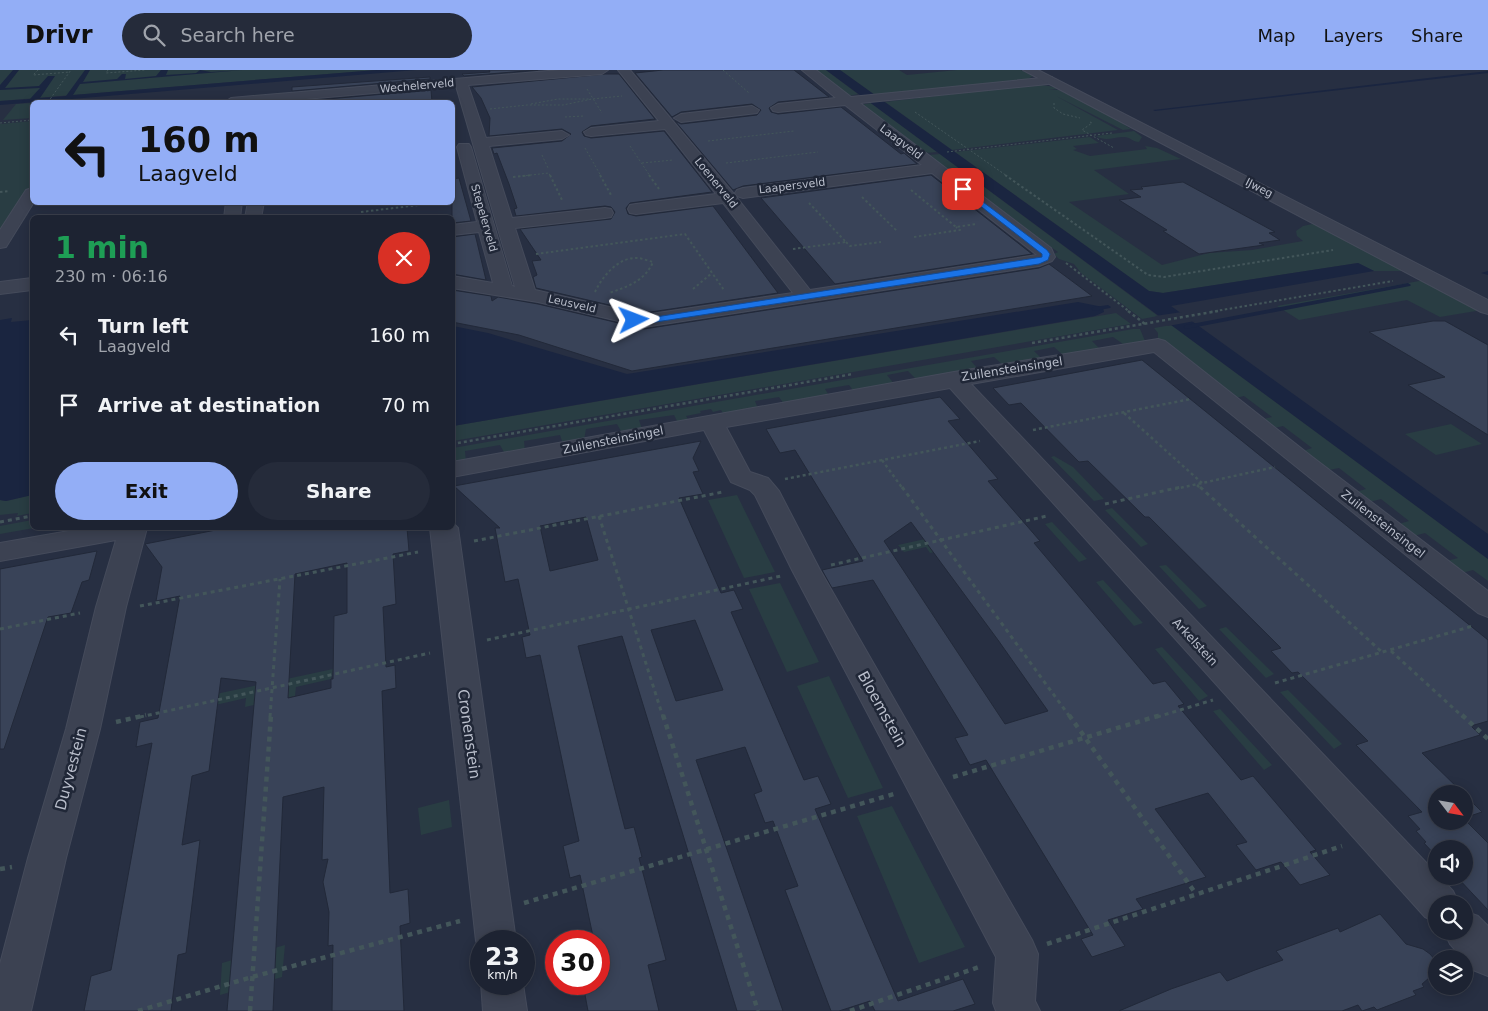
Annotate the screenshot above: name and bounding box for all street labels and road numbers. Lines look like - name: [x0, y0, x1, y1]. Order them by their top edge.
- street label: Wechelerveld: [379, 76, 455, 96]
- street label: Laagveld: [877, 122, 925, 162]
- street label: Loenerveld: [692, 155, 740, 211]
- street label: Laapersveld: [758, 175, 826, 197]
- street label: IJweg: [1243, 176, 1275, 200]
- street label: Stepelerveld: [468, 183, 500, 253]
- street label: Leusveld: [547, 292, 597, 316]
- street label: Zuilensteinsingel: [960, 354, 1064, 384]
- street label: Zuilensteinsingel: [561, 423, 665, 457]
- street label: Zuilensteinsingel: [1338, 487, 1428, 561]
- street label: Arkelstein: [1170, 615, 1220, 669]
- street label: Bloemstein: [854, 668, 910, 750]
- street label: Cronenstein: [454, 688, 484, 780]
- street label: Duyvestein: [51, 726, 91, 812]

